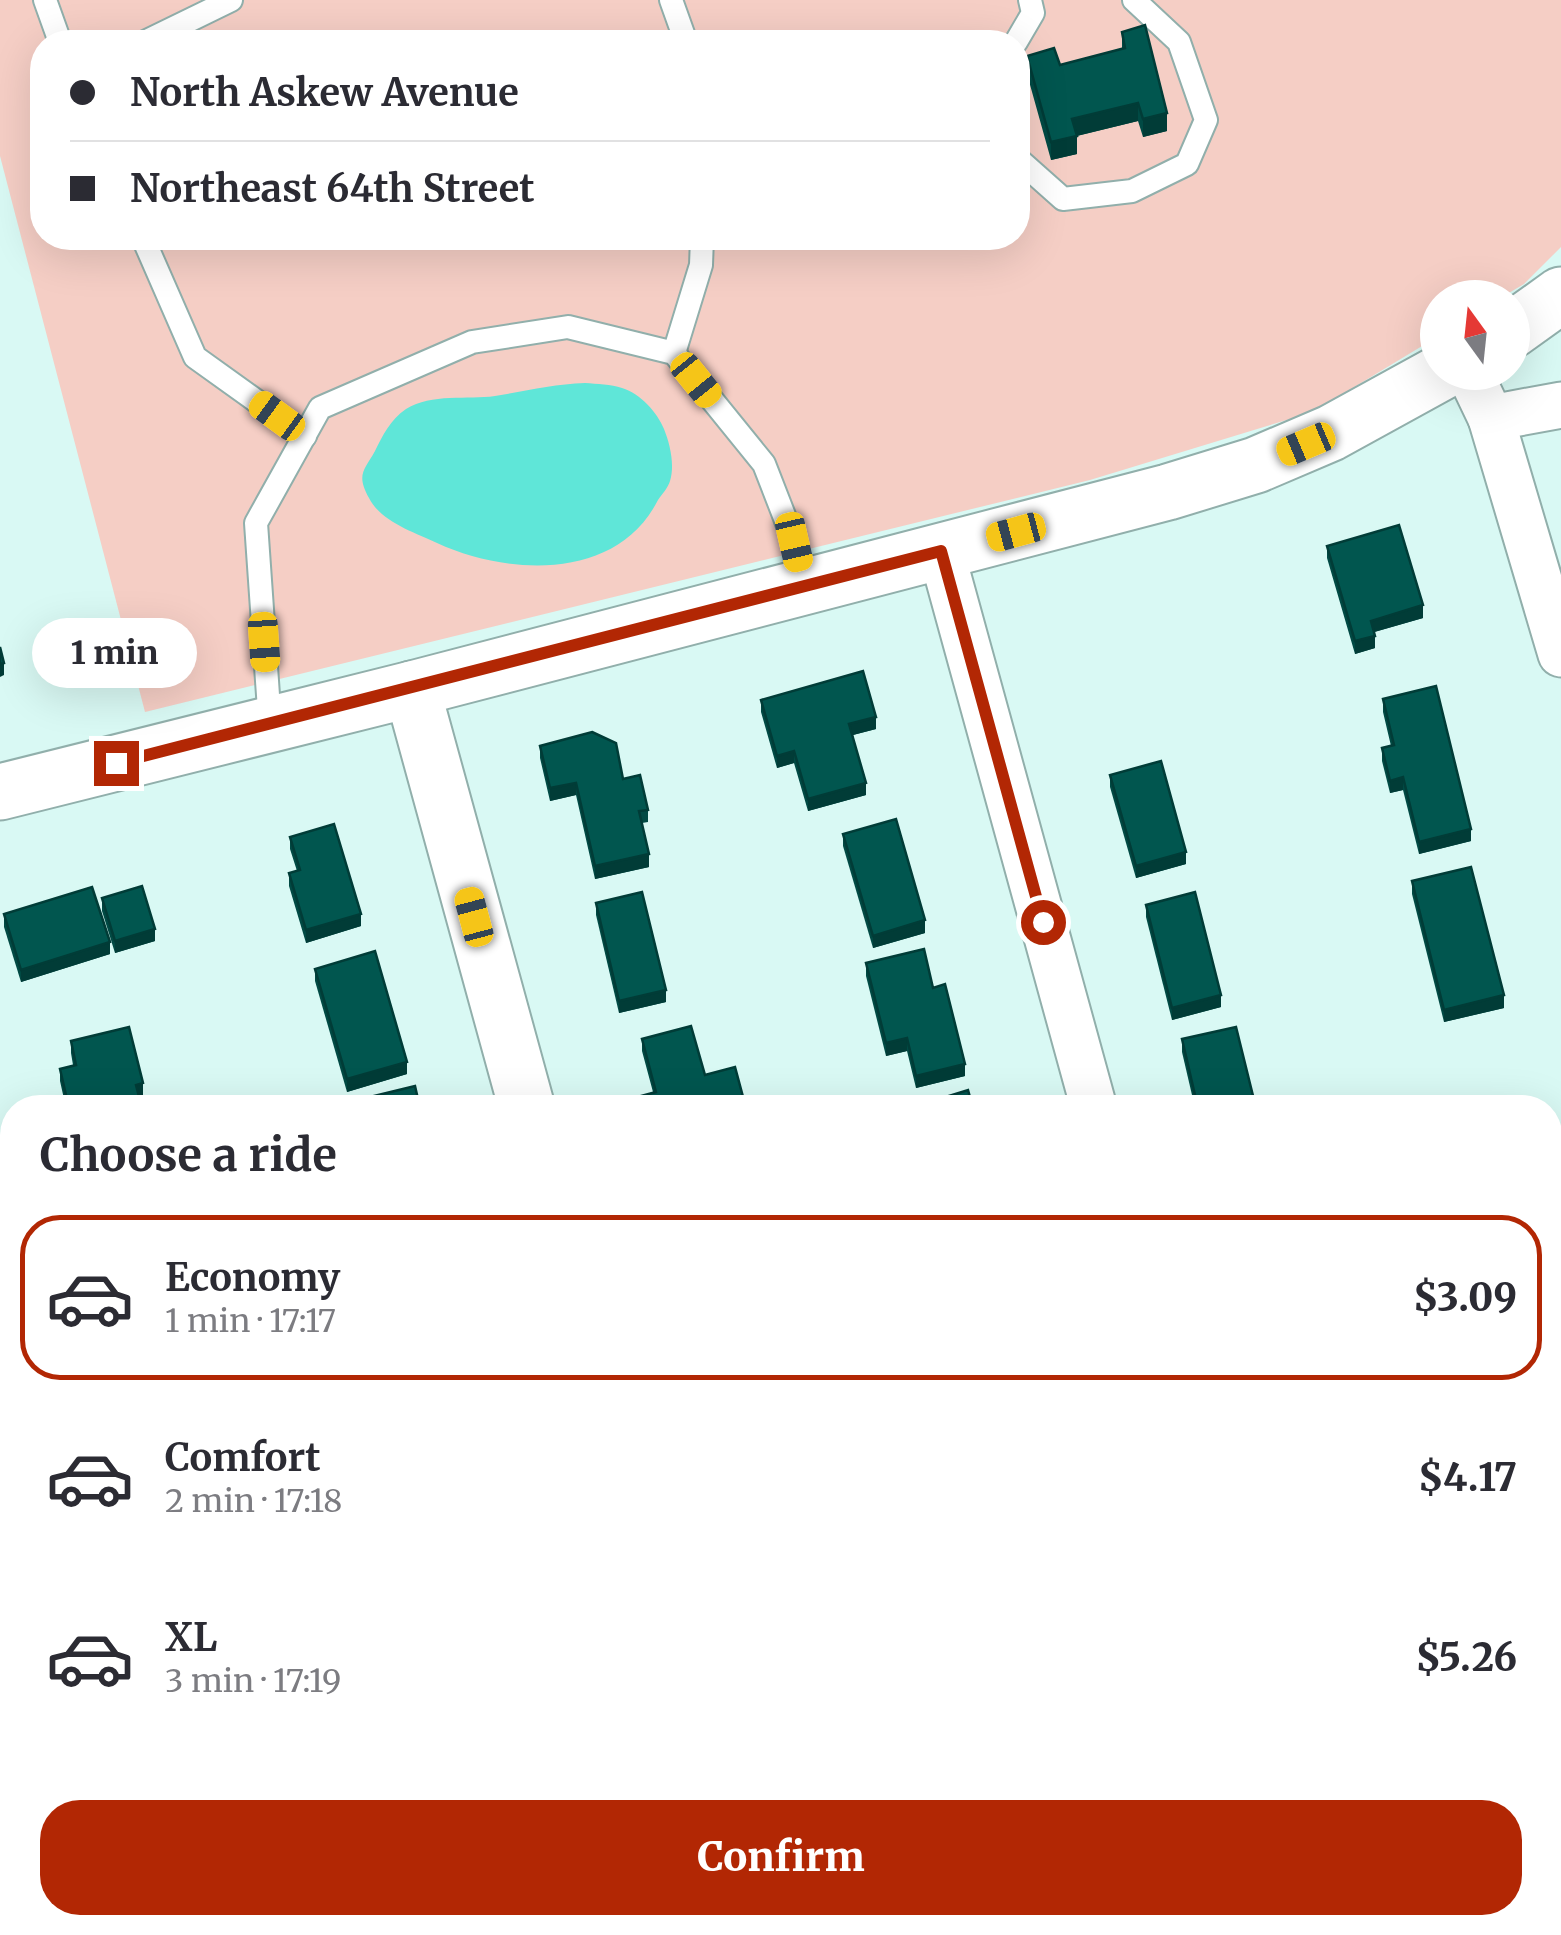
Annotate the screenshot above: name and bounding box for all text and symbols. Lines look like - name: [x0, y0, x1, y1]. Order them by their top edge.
- text: North Askew Avenue: [130, 69, 519, 116]
- text: Northeast 64th Street: [130, 165, 535, 212]
- north arrow: [1420, 280, 1530, 390]
- map controls: [1420, 280, 1530, 390]
- car: [665, 347, 727, 413]
- car: [244, 386, 310, 446]
- car: [1273, 418, 1339, 470]
- car: [773, 509, 815, 575]
- car: [983, 510, 1049, 554]
- car: [247, 611, 281, 673]
- callout: 1 min: [34, 618, 198, 688]
- text: 1 min: [71, 633, 158, 673]
- route end: [94, 741, 139, 786]
- car: [452, 884, 496, 950]
- route start: [1021, 900, 1066, 945]
- text: Choose a ride: [40, 1127, 337, 1183]
- icon: car: [45, 1253, 135, 1343]
- text: Economy: [165, 1254, 340, 1301]
- text: $3.09: [1413, 1274, 1517, 1321]
- text: 1 min · 17:17: [165, 1301, 336, 1341]
- icon: car: [45, 1433, 135, 1523]
- text: Comfort: [165, 1434, 321, 1481]
- text: $4.17: [1418, 1454, 1517, 1501]
- text: 2 min · 17:18: [165, 1481, 342, 1521]
- icon: car: [45, 1613, 135, 1703]
- text: XL: [165, 1614, 217, 1661]
- text: $5.26: [1416, 1634, 1517, 1681]
- text: 3 min · 17:19: [165, 1661, 341, 1701]
- button: Confirm: [40, 1800, 1522, 1915]

